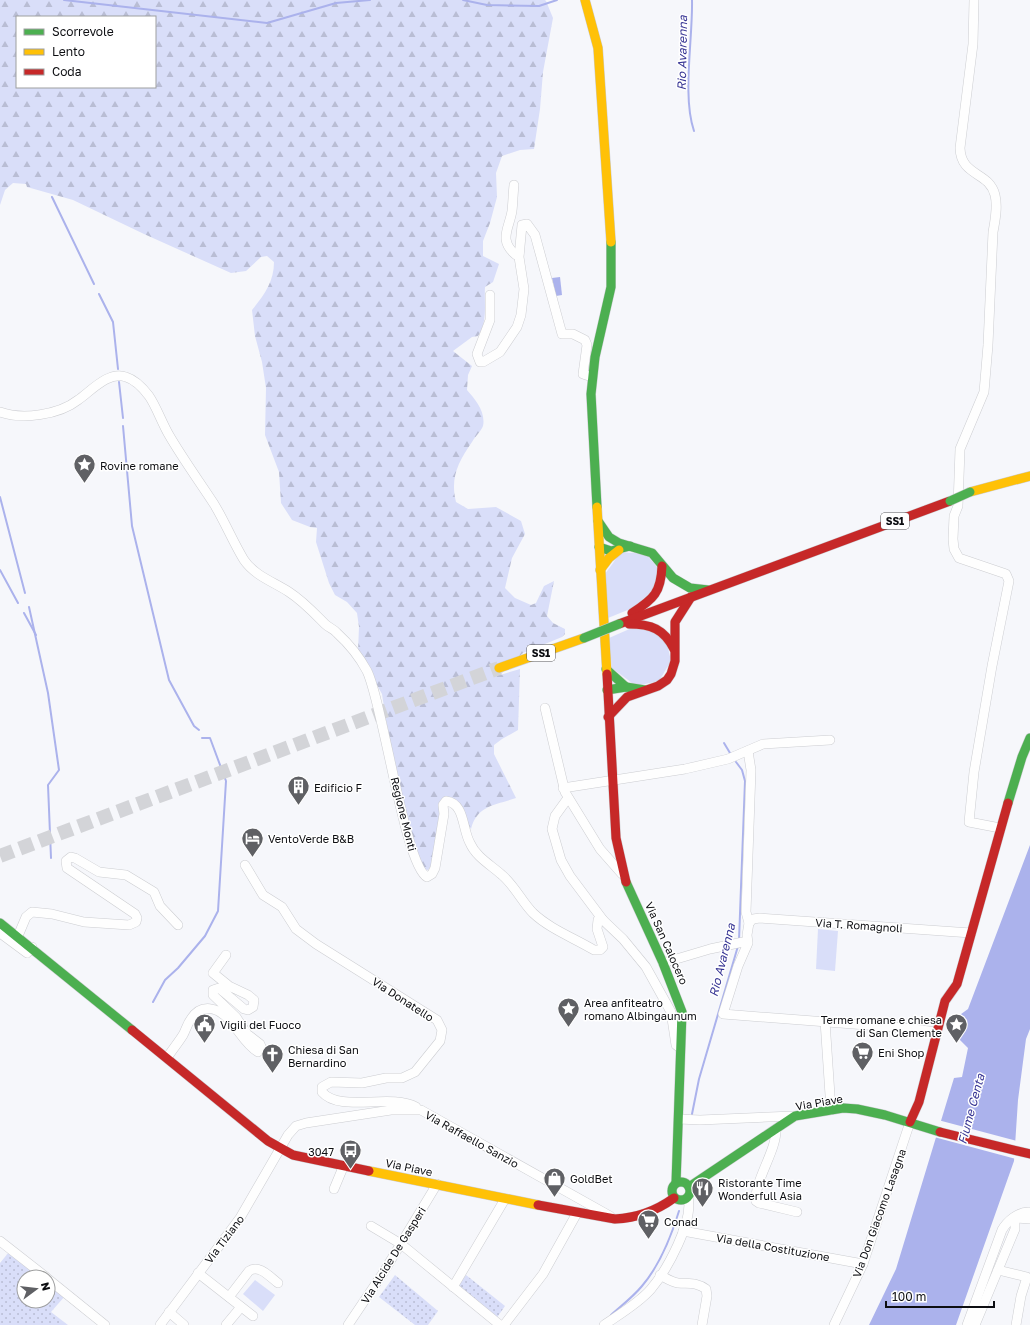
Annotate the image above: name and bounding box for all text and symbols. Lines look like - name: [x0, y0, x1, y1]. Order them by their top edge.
- water label: Rio Avarenna: [674, 14, 690, 91]
- legend: [16, 16, 156, 88]
- text: Scorrevole: [52, 24, 114, 39]
- text: Lento: [52, 44, 85, 59]
- text: Coda: [52, 64, 82, 79]
- place icon: Rovine romane: [72, 452, 98, 485]
- place label: Rovine romane: [100, 459, 179, 472]
- road number: SS1: [881, 513, 909, 529]
- road number: SS1: [527, 645, 555, 661]
- building icon: Edificio F: [285, 774, 311, 807]
- street label: Regione Monti: [388, 776, 420, 852]
- place label: Edificio F: [314, 781, 363, 794]
- hotel icon: VentoVerde B&B: [240, 825, 266, 858]
- place label: VentoVerde B&B: [268, 832, 354, 845]
- street label: Via San Calocero: [643, 900, 691, 987]
- street label: Via T. Romagnoli: [815, 915, 903, 935]
- water label: Rio Avarenna: [706, 921, 739, 998]
- street label: Via Donatello: [370, 974, 437, 1024]
- place icon: Area anfiteatro romano Albingaunum: [555, 995, 581, 1028]
- place label: Area anfiteatro romano Albingaunum: [584, 996, 697, 1022]
- public building icon: Vigili del Fuoco: [192, 1011, 218, 1044]
- place icon: Terme romane e chiesa di San Clemente: [944, 1012, 970, 1045]
- place label: Terme romane e chiesa di San Clemente: [821, 1013, 942, 1039]
- place label: Vigili del Fuoco: [220, 1018, 301, 1031]
- supermarket icon: Eni Shop: [849, 1039, 875, 1072]
- church icon: Chiesa di San Bernardino: [260, 1042, 286, 1075]
- place label: Chiesa di San Bernardino: [288, 1043, 359, 1069]
- place label: Eni Shop: [878, 1046, 925, 1059]
- water label: Fiume Centa: [954, 1071, 988, 1146]
- street label: Via Piave: [794, 1091, 844, 1113]
- street label: Via Raffaello Sanzio: [423, 1108, 521, 1170]
- bus stop icon: 3047: [337, 1138, 363, 1171]
- place label: 3047: [308, 1145, 334, 1158]
- street label: Via Don Giacomo Lasagna: [850, 1147, 908, 1279]
- street label: Via Piave: [384, 1156, 434, 1178]
- shop icon: GoldBet: [541, 1165, 567, 1198]
- place label: GoldBet: [570, 1172, 613, 1185]
- restaurant icon: Ristorante Time Wonderfull Asia: [689, 1175, 715, 1208]
- place label: Ristorante Time Wonderfull Asia: [718, 1176, 802, 1202]
- street label: Via Alcide De Gasperi: [358, 1204, 428, 1306]
- supermarket icon: Conad: [636, 1208, 662, 1241]
- street label: Via Tiziano: [202, 1212, 247, 1266]
- place label: Conad: [664, 1215, 698, 1228]
- street label: Via della Costituzione: [715, 1231, 831, 1263]
- north arrow: [16, 1269, 56, 1309]
- text: N: [39, 1281, 54, 1292]
- scale bar: [886, 1283, 994, 1309]
- text: 100 m: [892, 1289, 926, 1304]

